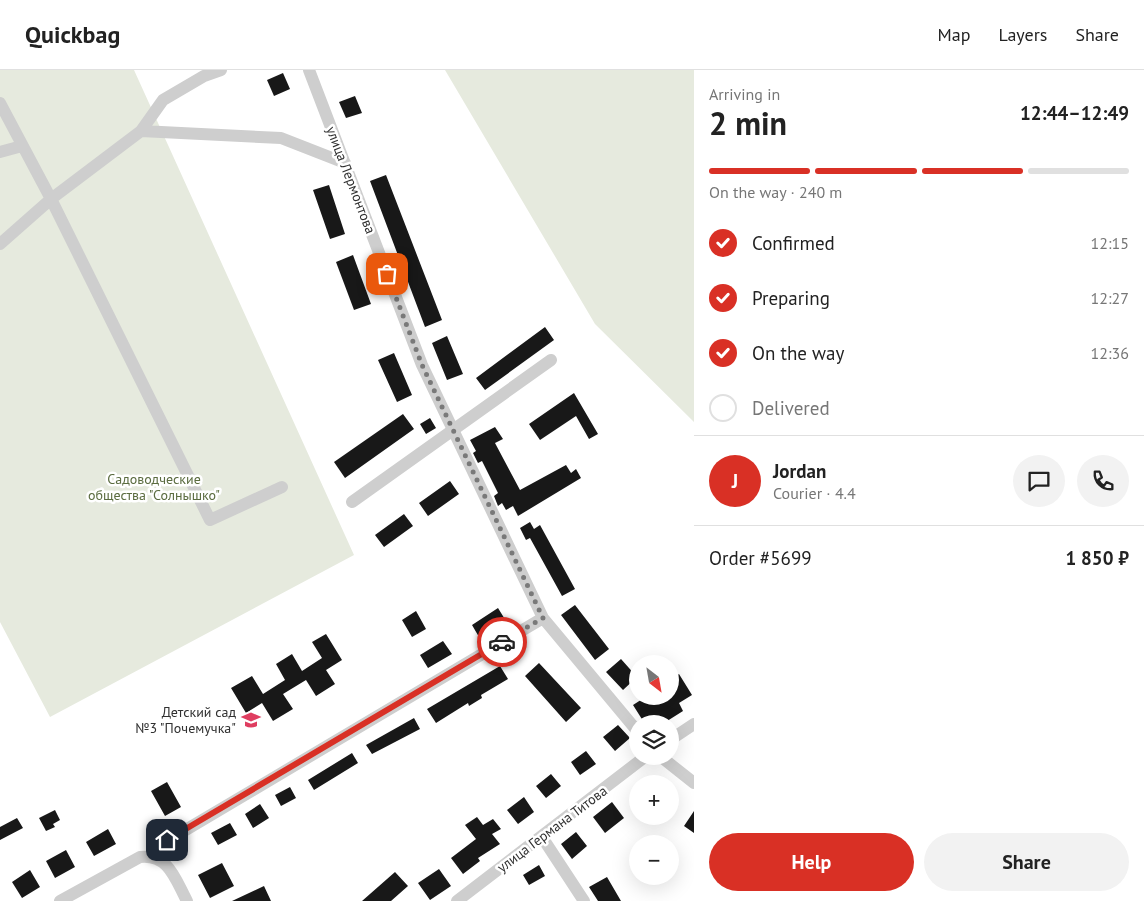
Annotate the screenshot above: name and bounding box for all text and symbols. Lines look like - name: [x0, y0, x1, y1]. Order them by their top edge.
- text: Quickbag: [25, 19, 120, 50]
- text: Map: [938, 23, 970, 46]
- text: Layers: [998, 23, 1047, 46]
- text: Share: [1075, 23, 1119, 46]
- text: Arriving in: [709, 84, 780, 104]
- text: 12:44–12:49: [1020, 101, 1129, 125]
- text: 2 min: [709, 102, 787, 144]
- street label: улица Лермонтова: [322, 124, 380, 236]
- text: On the way · 240 m: [709, 182, 842, 202]
- icon: check: [709, 229, 737, 257]
- text: Confirmed: [752, 231, 835, 255]
- text: 12:15: [1091, 233, 1129, 253]
- pin: [366, 253, 408, 295]
- icon: bag: [373, 260, 401, 288]
- icon: check: [709, 284, 737, 312]
- text: Preparing: [752, 286, 830, 310]
- text: 12:27: [1091, 288, 1129, 308]
- icon: check: [709, 339, 737, 367]
- text: On the way: [752, 341, 844, 365]
- text: 12:36: [1091, 343, 1129, 363]
- text: Delivered: [752, 396, 830, 420]
- button: chat: [1013, 455, 1065, 507]
- button: phone: [1077, 455, 1129, 507]
- text: Jordan: [773, 459, 826, 483]
- text: J: [732, 469, 738, 493]
- park label: Садоводческие общества "Солнышко": [88, 470, 220, 504]
- text: Courier · 4.4: [773, 483, 856, 503]
- text: Order #5699: [709, 546, 812, 570]
- text: 1 850 ₽: [1066, 546, 1129, 570]
- courier: [477, 617, 527, 667]
- icon: car: [488, 628, 516, 656]
- north arrow: [629, 655, 679, 705]
- map controls: [629, 655, 679, 885]
- place label: Детский сад №3 "Почемучка": [135, 703, 236, 737]
- school or university icon: Детский сад №3 "Почемучка": [240, 709, 262, 731]
- button: layers: [629, 715, 679, 765]
- button: +: [629, 775, 679, 825]
- street label: улица Германа Титова: [493, 782, 611, 876]
- pin: [146, 819, 188, 861]
- icon: home: [153, 826, 181, 854]
- button: Help: [709, 833, 914, 891]
- button: Share: [924, 833, 1129, 891]
- button: −: [629, 835, 679, 885]

